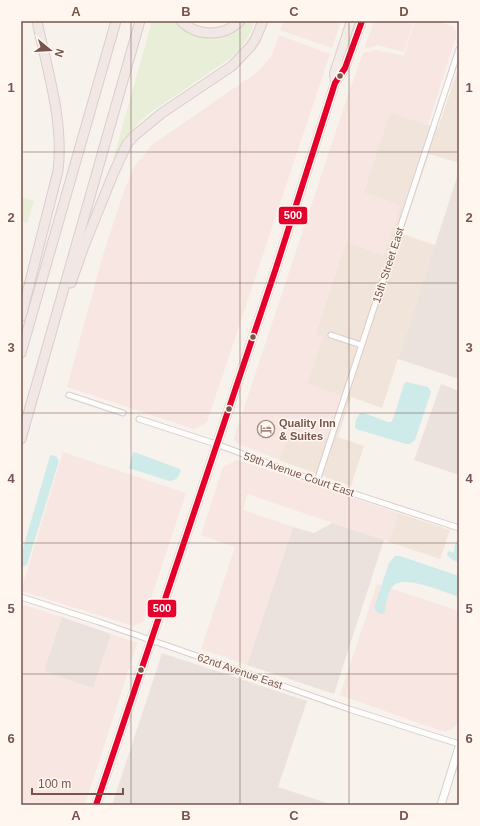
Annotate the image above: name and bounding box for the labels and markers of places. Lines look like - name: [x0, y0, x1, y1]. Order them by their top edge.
- unlabelled marker: [335, 71, 345, 81]
- unlabelled marker: [248, 332, 258, 342]
- unlabelled marker: [224, 404, 234, 414]
- place label: Quality Inn & Suites: [279, 417, 336, 442]
- hotel icon: Quality Inn & Suites: [256, 419, 276, 439]
- unlabelled marker: [136, 665, 146, 675]

